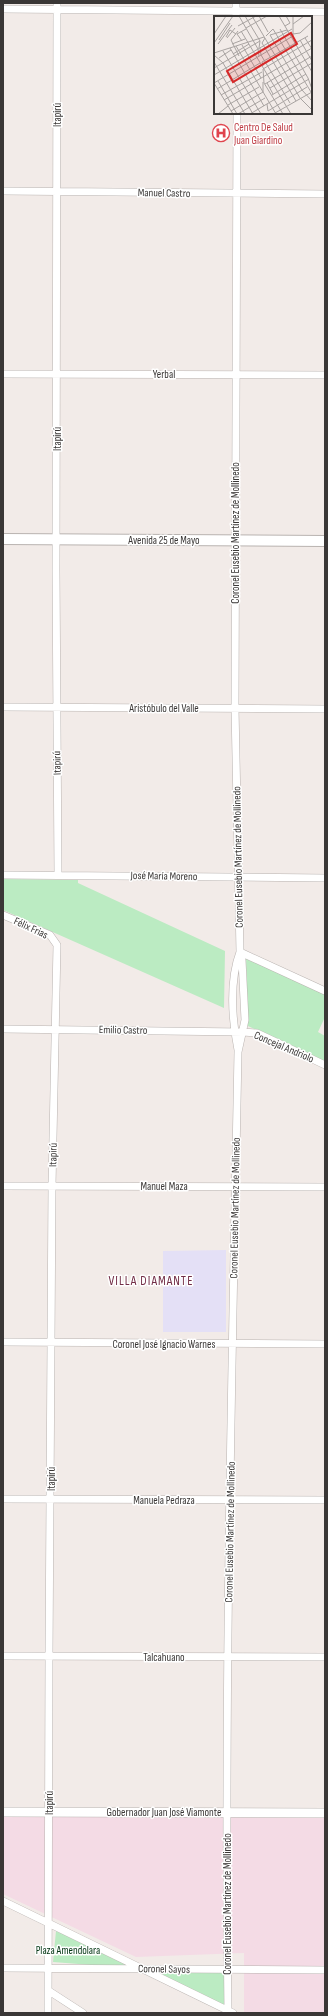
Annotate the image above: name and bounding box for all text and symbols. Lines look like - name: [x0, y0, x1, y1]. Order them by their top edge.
- inset map: [214, 16, 312, 114]
- street label: Itapirú: [51, 103, 64, 127]
- place label: Centro De Salud Juan Giardino: [233, 121, 293, 147]
- hospital icon: Centro De Salud Juan Giardino: [211, 123, 231, 143]
- street label: Manuel Castro: [138, 186, 191, 200]
- street label: Yerbal: [153, 368, 175, 381]
- street label: Itapirú: [51, 427, 64, 451]
- street label: Coronel Eusebio Martínez de Mollinedo: [229, 462, 242, 604]
- street label: Avenida 25 de Mayo: [127, 534, 200, 547]
- street label: Aristóbulo del Valle: [128, 702, 199, 715]
- street label: Itapirú: [50, 750, 64, 775]
- street label: Coronel Eusebio Martínez de Mollinedo: [230, 786, 246, 928]
- street label: José María Moreno: [130, 869, 198, 883]
- street label: Félix Frias: [12, 914, 50, 942]
- street label: Emilio Castro: [99, 1023, 148, 1037]
- street label: Concejal Andriolo: [252, 1029, 316, 1066]
- street label: Coronel Eusebio Martínez de Mollinedo: [227, 1137, 243, 1279]
- street label: Itapirú: [46, 1142, 60, 1167]
- street label: Manuel Maza: [140, 1180, 188, 1193]
- district label: VILLA DIAMANTE: [109, 1273, 194, 1289]
- street label: Coronel José Ignacio Warnes: [113, 1338, 215, 1351]
- street label: Coronel Eusebio Martínez de Mollinedo: [222, 1461, 238, 1603]
- street label: Itapirú: [45, 1467, 58, 1491]
- street label: Manuela Pedraza: [133, 1494, 195, 1507]
- street label: Talcahuano: [143, 1651, 185, 1664]
- street label: Itapirú: [43, 1791, 56, 1815]
- street label: Gobernador Juan José Viamonte: [106, 1806, 222, 1819]
- street label: Coronel Eusebio Martínez de Mollinedo: [221, 1833, 234, 1975]
- park label: Plaza Amendolara: [36, 1944, 100, 1957]
- street label: Coronel Sayos: [138, 1962, 190, 1976]

